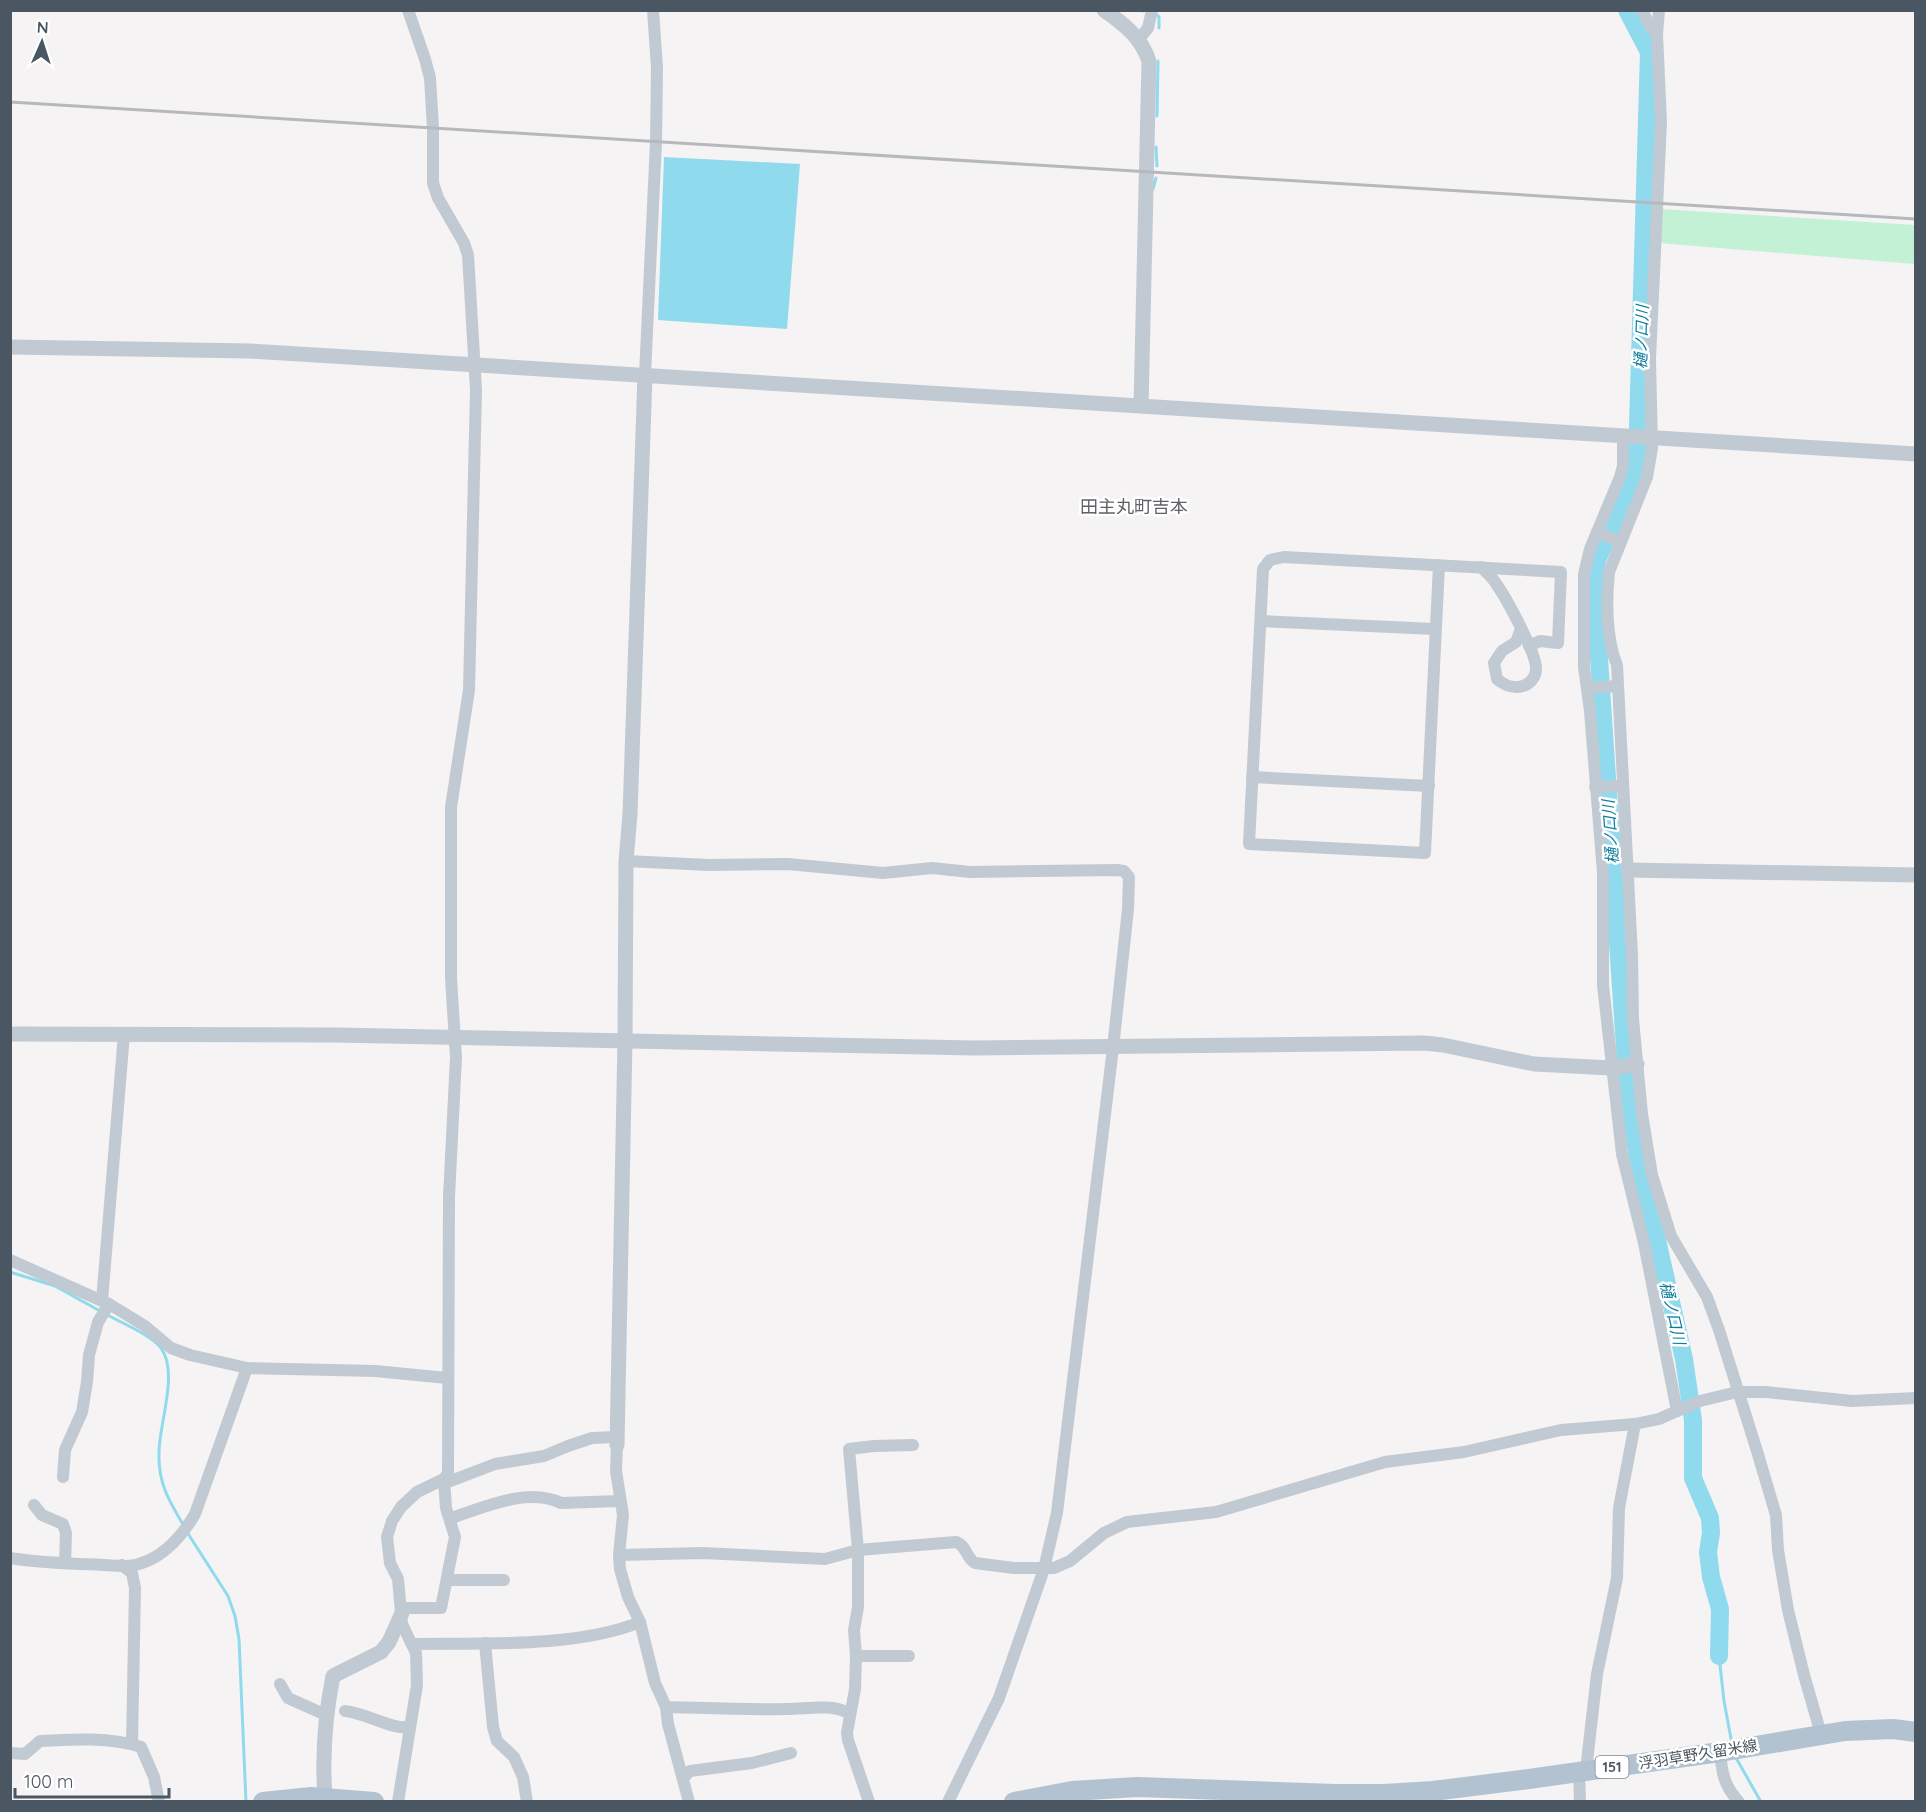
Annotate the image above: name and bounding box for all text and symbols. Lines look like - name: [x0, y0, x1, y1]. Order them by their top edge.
- north arrow: [12, 12, 72, 72]
- text: N: [36, 17, 49, 37]
- water label: 樋ノ口川: [1630, 303, 1652, 369]
- district label: 田主丸町吉本: [1080, 495, 1188, 518]
- water label: 樋ノ口川: [1598, 797, 1622, 865]
- water label: 樋ノ口川: [1656, 1280, 1690, 1348]
- street label: 浮羽草野久留米線: [1637, 1735, 1759, 1773]
- road number: 151: [1596, 1756, 1628, 1778]
- scale bar: [15, 1761, 170, 1799]
- text: 100 m: [24, 1770, 73, 1793]

